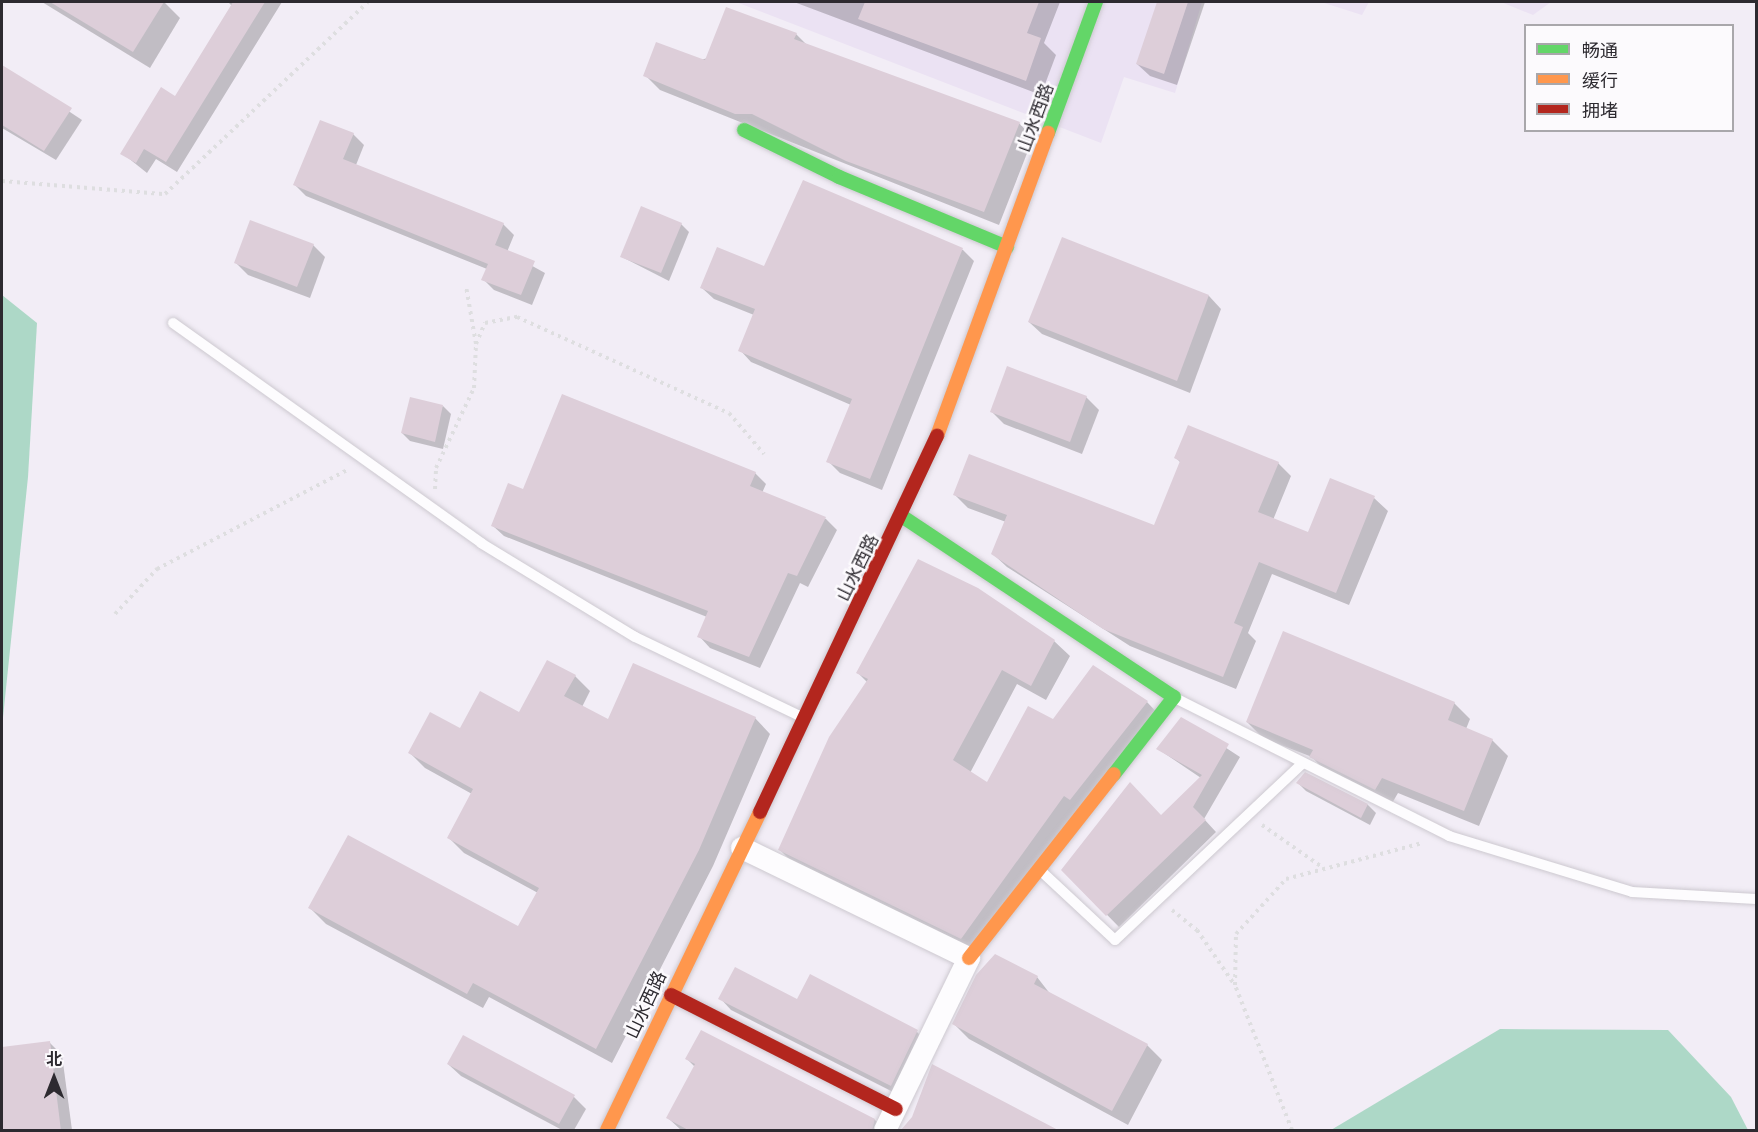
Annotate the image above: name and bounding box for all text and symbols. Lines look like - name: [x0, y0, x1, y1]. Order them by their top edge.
- legend: [1524, 24, 1734, 132]
- text: 畅通: [1582, 40, 1618, 62]
- text: 缓行: [1582, 70, 1618, 92]
- street label: 山水西路: [1014, 80, 1058, 156]
- text: 拥堵: [1582, 100, 1618, 122]
- street label: 山水西路: [833, 531, 883, 605]
- street label: 山水西路: [621, 968, 671, 1042]
- north arrow: [24, 1048, 84, 1108]
- text: 北: [46, 1050, 62, 1069]

